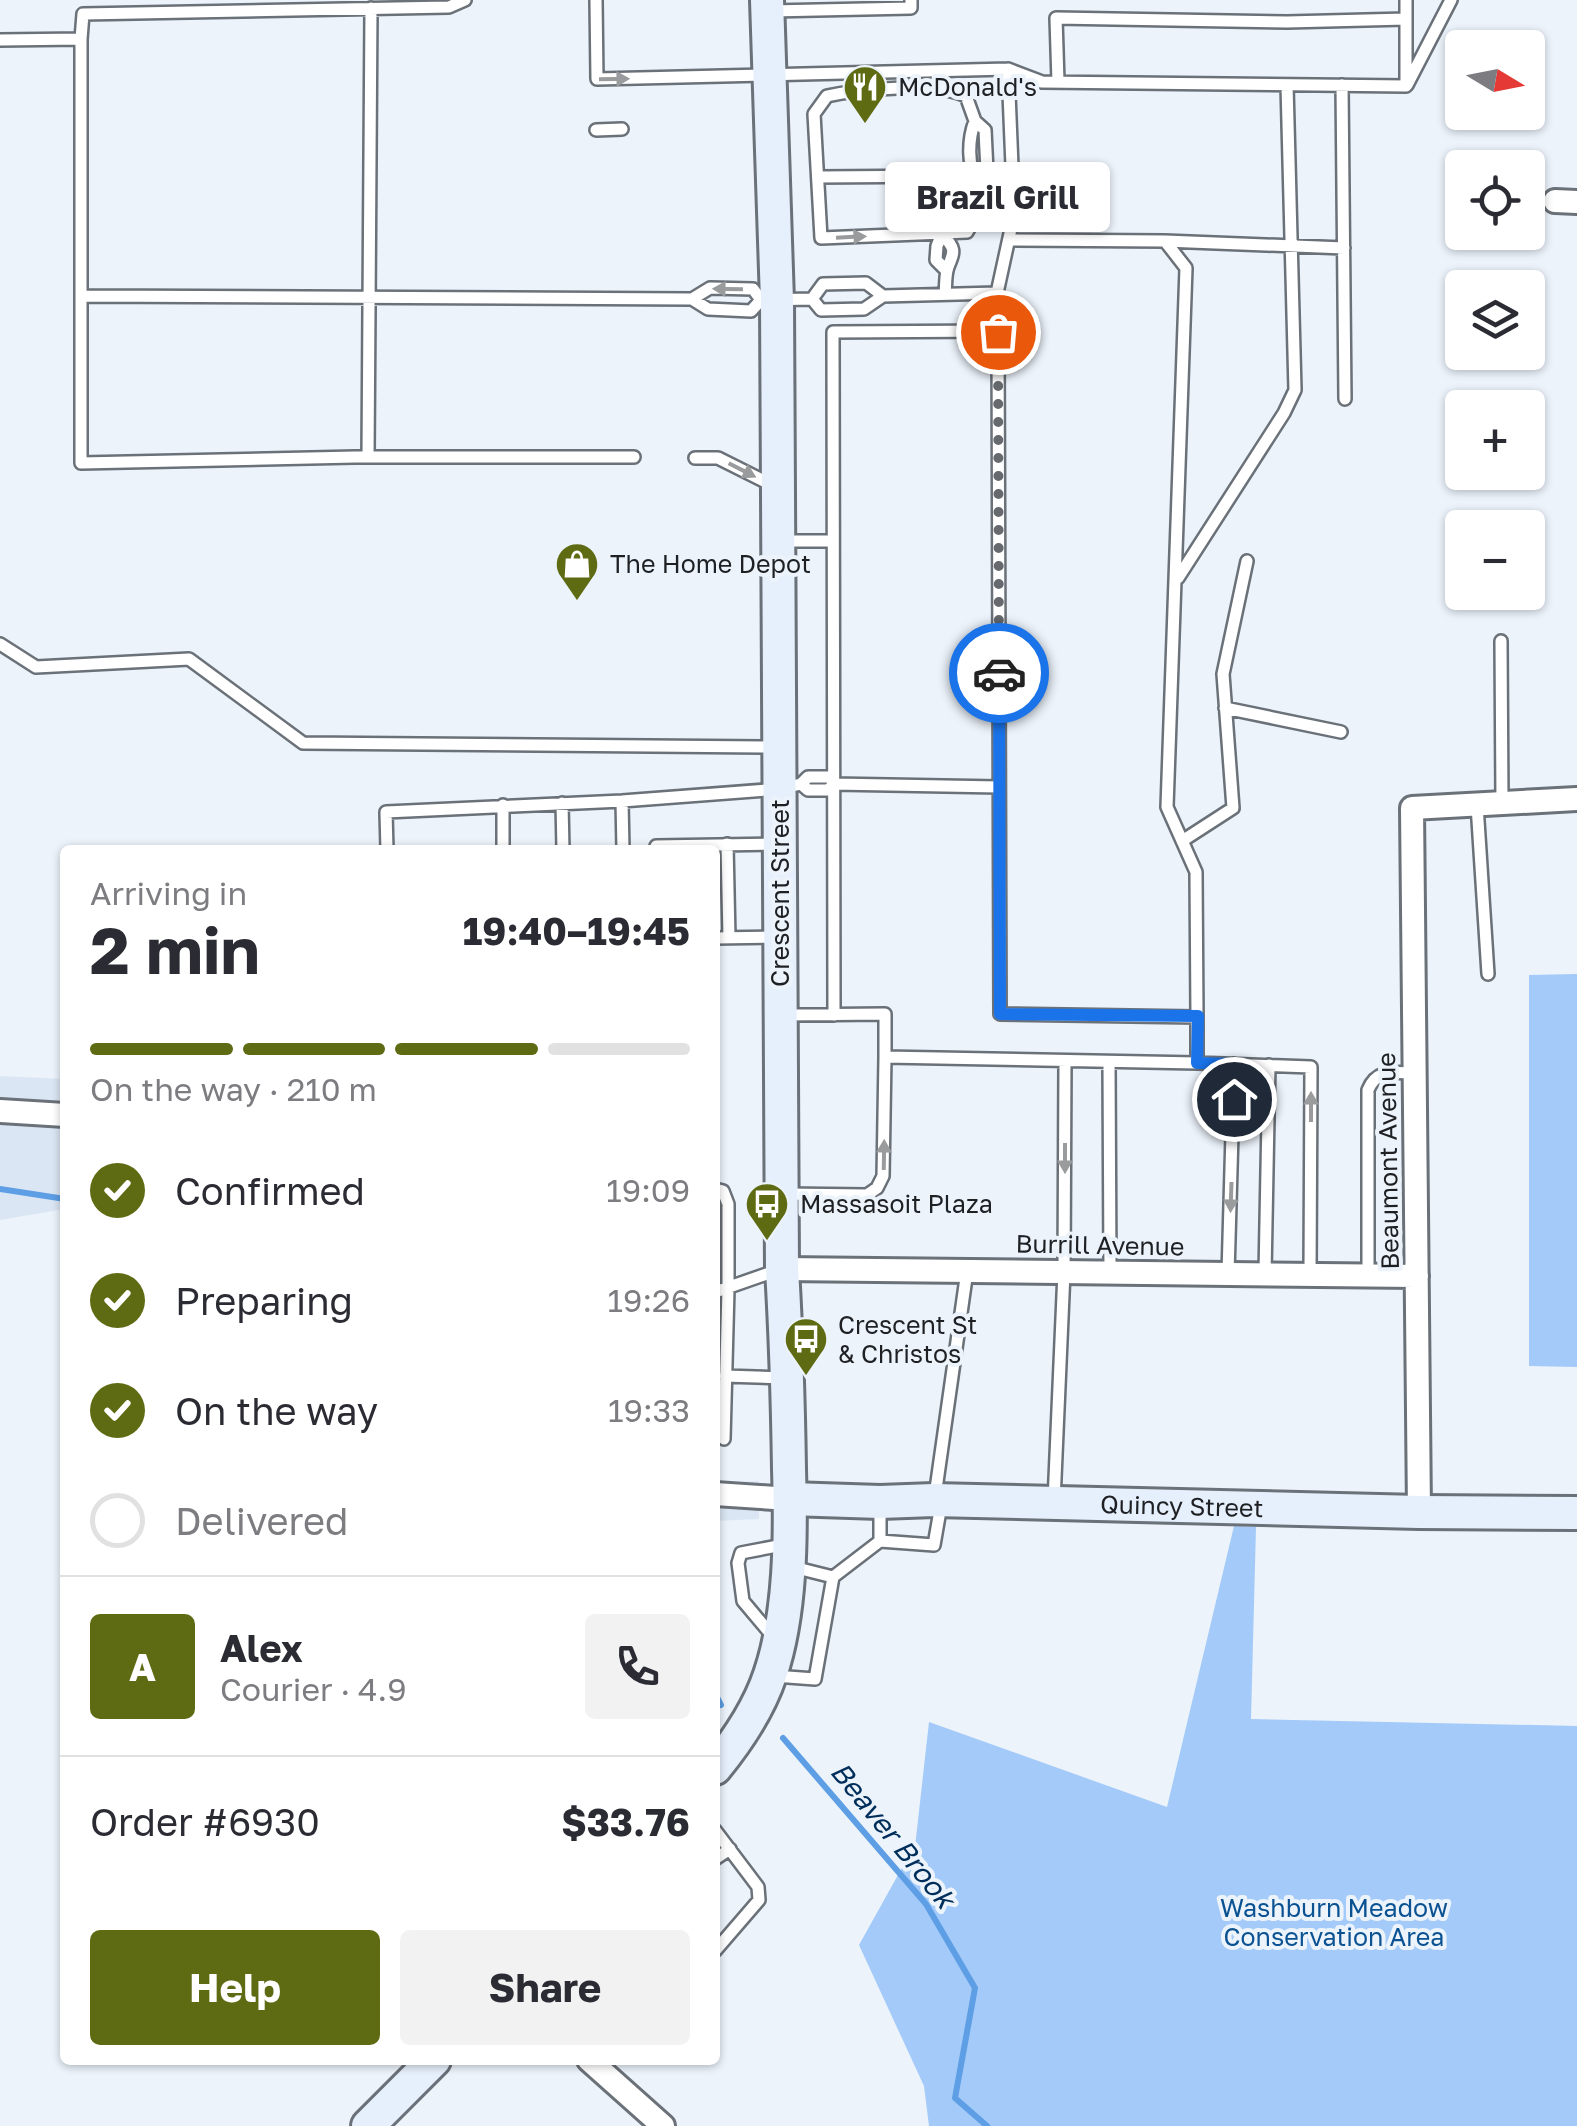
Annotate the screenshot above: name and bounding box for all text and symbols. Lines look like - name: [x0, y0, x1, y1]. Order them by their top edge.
- north arrow: [1445, 30, 1545, 130]
- map controls: [1445, 30, 1545, 610]
- restaurant icon: McDonald's: [842, 64, 888, 125]
- one-way arrow: [599, 70, 631, 86]
- place label: McDonald's: [898, 71, 1037, 102]
- button: locate: [1445, 150, 1545, 250]
- callout: Brazil Grill: [886, 162, 1110, 232]
- text: Brazil Grill: [916, 178, 1079, 216]
- one-way arrow: [836, 229, 868, 245]
- button: layers: [1445, 270, 1545, 370]
- one-way arrow: [711, 280, 743, 296]
- pin: [956, 290, 1041, 375]
- icon: bag: [971, 305, 1026, 360]
- button: +: [1445, 390, 1545, 490]
- one-way arrow: [728, 461, 757, 478]
- button: −: [1445, 510, 1545, 610]
- shop icon: The Home Depot: [554, 541, 600, 602]
- place label: The Home Depot: [610, 548, 811, 579]
- courier: [949, 623, 1049, 723]
- icon: car: [972, 646, 1027, 701]
- street label: Crescent Street: [764, 799, 795, 987]
- text: Arriving in: [90, 874, 247, 912]
- text: 19:40–19:45: [463, 908, 690, 953]
- text: 2 min: [90, 910, 260, 988]
- street label: Beaumont Avenue: [1370, 1052, 1405, 1270]
- pin: [1192, 1057, 1277, 1142]
- text: On the way · 210 m: [90, 1070, 377, 1108]
- icon: home: [1207, 1072, 1262, 1127]
- one-way arrow: [1303, 1091, 1319, 1123]
- one-way arrow: [876, 1138, 892, 1170]
- one-way arrow: [1057, 1143, 1073, 1175]
- icon: check: [90, 1163, 145, 1218]
- text: Confirmed: [175, 1168, 365, 1213]
- text: 19:09: [606, 1171, 690, 1209]
- bus stop icon: Massasoit Plaza: [744, 1181, 790, 1242]
- one-way arrow: [1222, 1181, 1238, 1213]
- place label: Massasoit Plaza: [800, 1188, 993, 1219]
- street label: Burrill Avenue: [1015, 1228, 1185, 1261]
- icon: check: [90, 1273, 145, 1328]
- text: Preparing: [175, 1278, 353, 1323]
- text: 19:26: [608, 1281, 690, 1319]
- place label: Crescent St & Christos: [838, 1309, 977, 1369]
- bus stop icon: Crescent St & Christos: [783, 1316, 829, 1377]
- icon: check: [90, 1383, 145, 1438]
- text: On the way: [175, 1388, 378, 1433]
- text: 19:33: [608, 1391, 690, 1429]
- street label: Quincy Street: [1100, 1488, 1264, 1523]
- text: Delivered: [175, 1498, 348, 1543]
- button: phone: [585, 1614, 690, 1719]
- text: Alex: [220, 1625, 303, 1670]
- text: A: [129, 1644, 156, 1689]
- text: Courier · 4.9: [220, 1670, 407, 1708]
- water label: Beaver Brook: [824, 1755, 964, 1917]
- text: Order #6930: [90, 1799, 320, 1844]
- text: $33.76: [561, 1799, 690, 1844]
- park label: Washburn Meadow Conservation Area: [1220, 1892, 1448, 1952]
- button: Help: [90, 1930, 380, 2045]
- button: Share: [400, 1930, 690, 2045]

